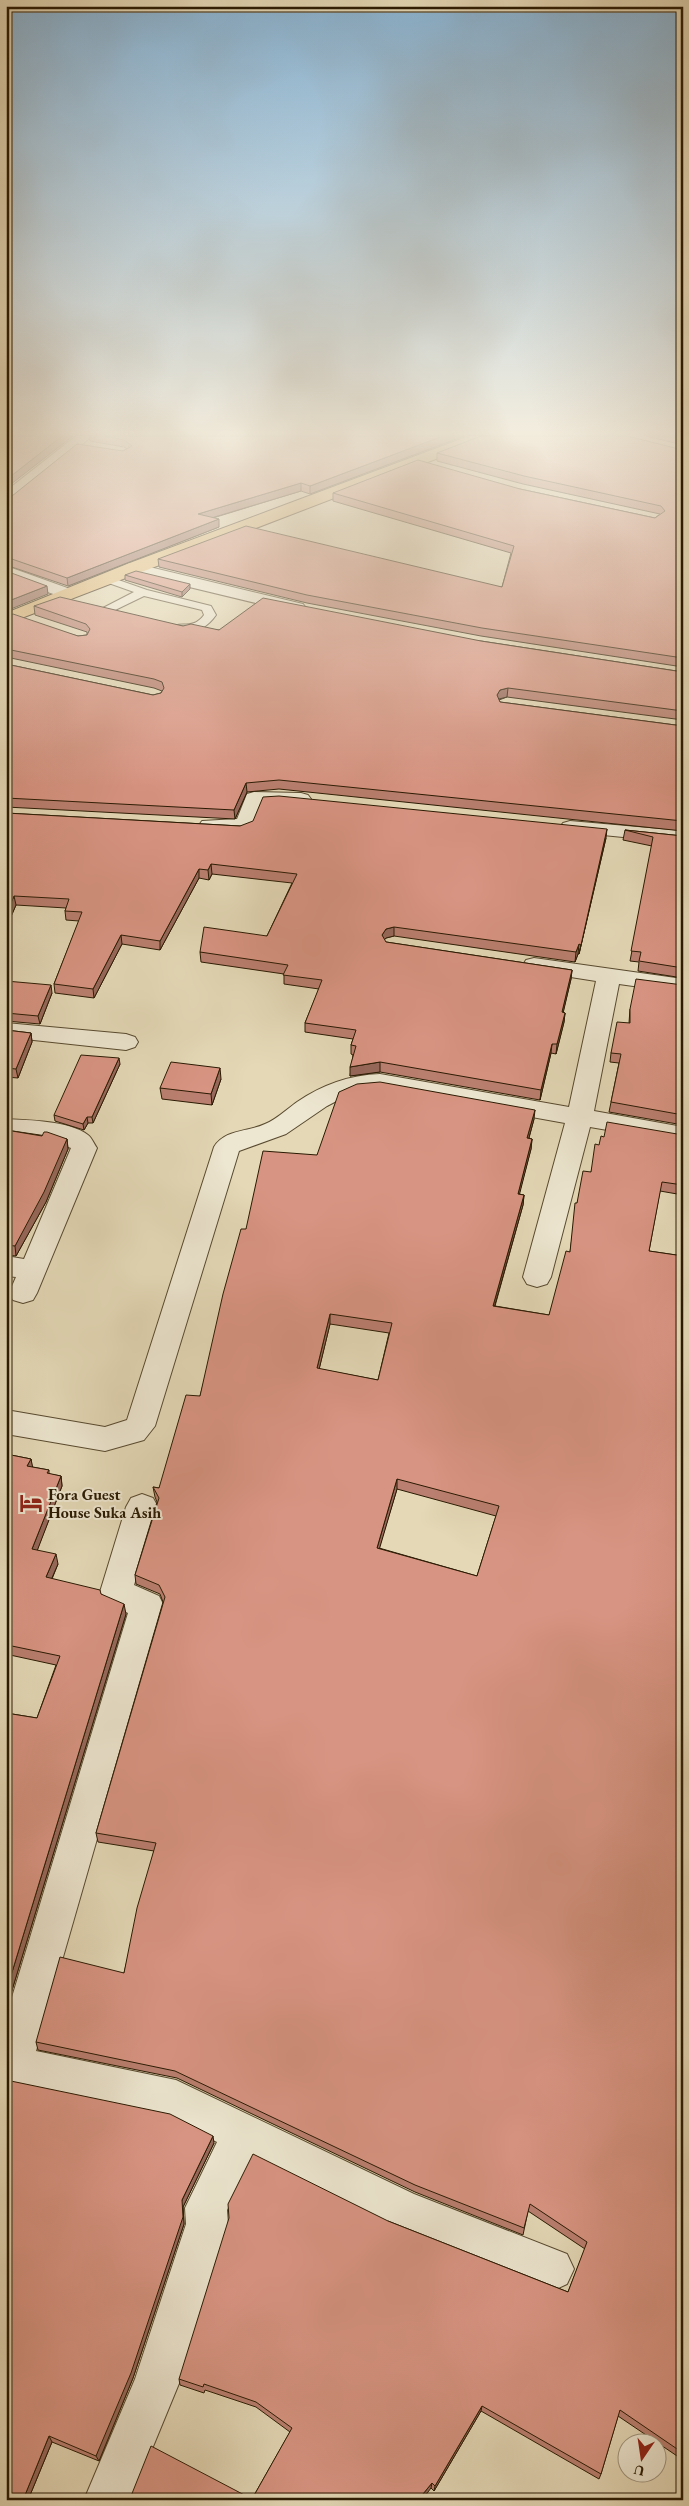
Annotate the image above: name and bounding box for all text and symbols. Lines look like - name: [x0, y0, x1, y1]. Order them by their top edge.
- place label: Fora Guest House Suka Asih: [48, 1484, 161, 1523]
- hotel icon: Fora Guest House Suka Asih: [18, 1490, 44, 1516]
- north arrow: [616, 2434, 666, 2484]
- text: U: [631, 2461, 646, 2481]

